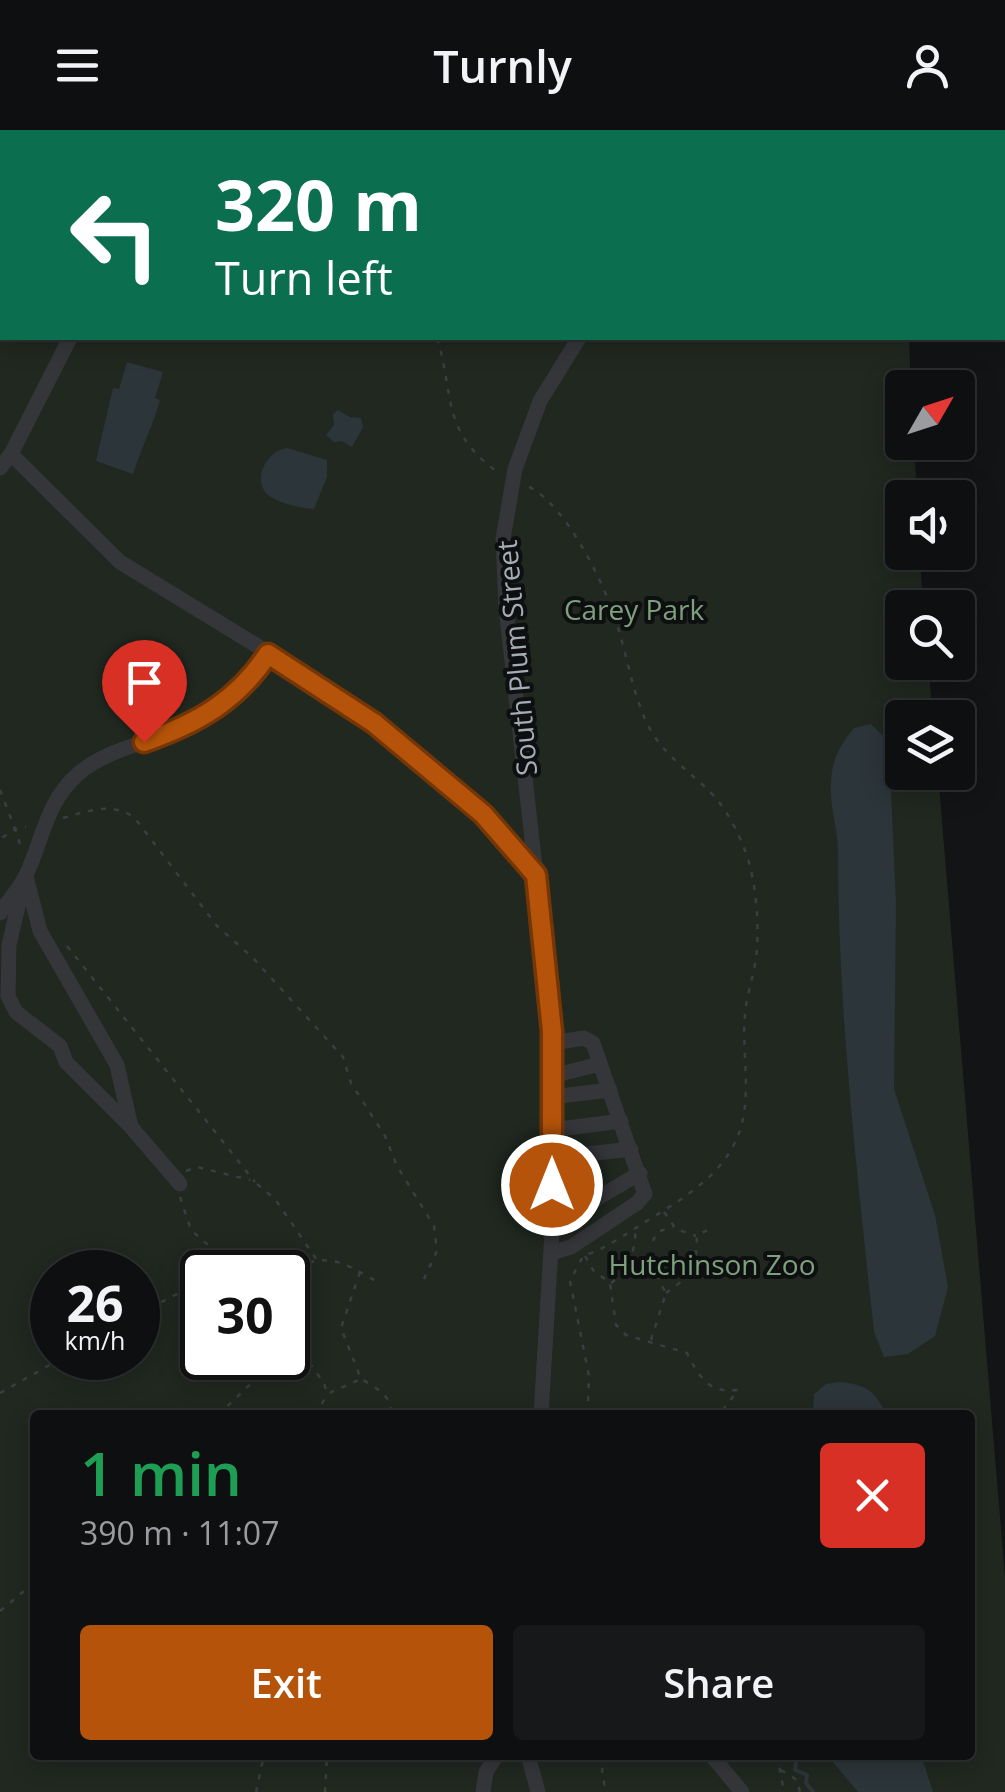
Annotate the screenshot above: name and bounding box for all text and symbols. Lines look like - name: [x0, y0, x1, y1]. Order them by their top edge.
- text: Turnly: [433, 35, 572, 96]
- icon: menu: [50, 38, 105, 93]
- icon: person: [900, 38, 955, 93]
- text: 320 m: [215, 156, 422, 252]
- icon: left: [50, 170, 180, 300]
- text: Turn left: [215, 247, 393, 308]
- north arrow: [885, 370, 975, 460]
- map controls: [885, 370, 975, 790]
- button: sound: [885, 480, 975, 570]
- street label: South Plum Street: [487, 539, 545, 777]
- park label: Carey Park: [564, 590, 704, 628]
- button: search: [885, 590, 975, 680]
- pin: [102, 640, 187, 743]
- icon: arrive: [117, 655, 172, 710]
- button: layers: [885, 700, 975, 790]
- position arrow: [500, 1133, 604, 1237]
- park label: Hutchinson Zoo: [609, 1245, 815, 1283]
- speed limit sign: 30: [180, 1250, 310, 1380]
- text: 26: [66, 1269, 124, 1337]
- text: km/h: [65, 1323, 125, 1357]
- text: 1 min: [80, 1432, 242, 1514]
- button: close: [820, 1443, 925, 1548]
- text: 390 m · 11:07: [80, 1511, 279, 1554]
- button: Exit: [80, 1625, 493, 1740]
- button: Share: [513, 1625, 925, 1740]

